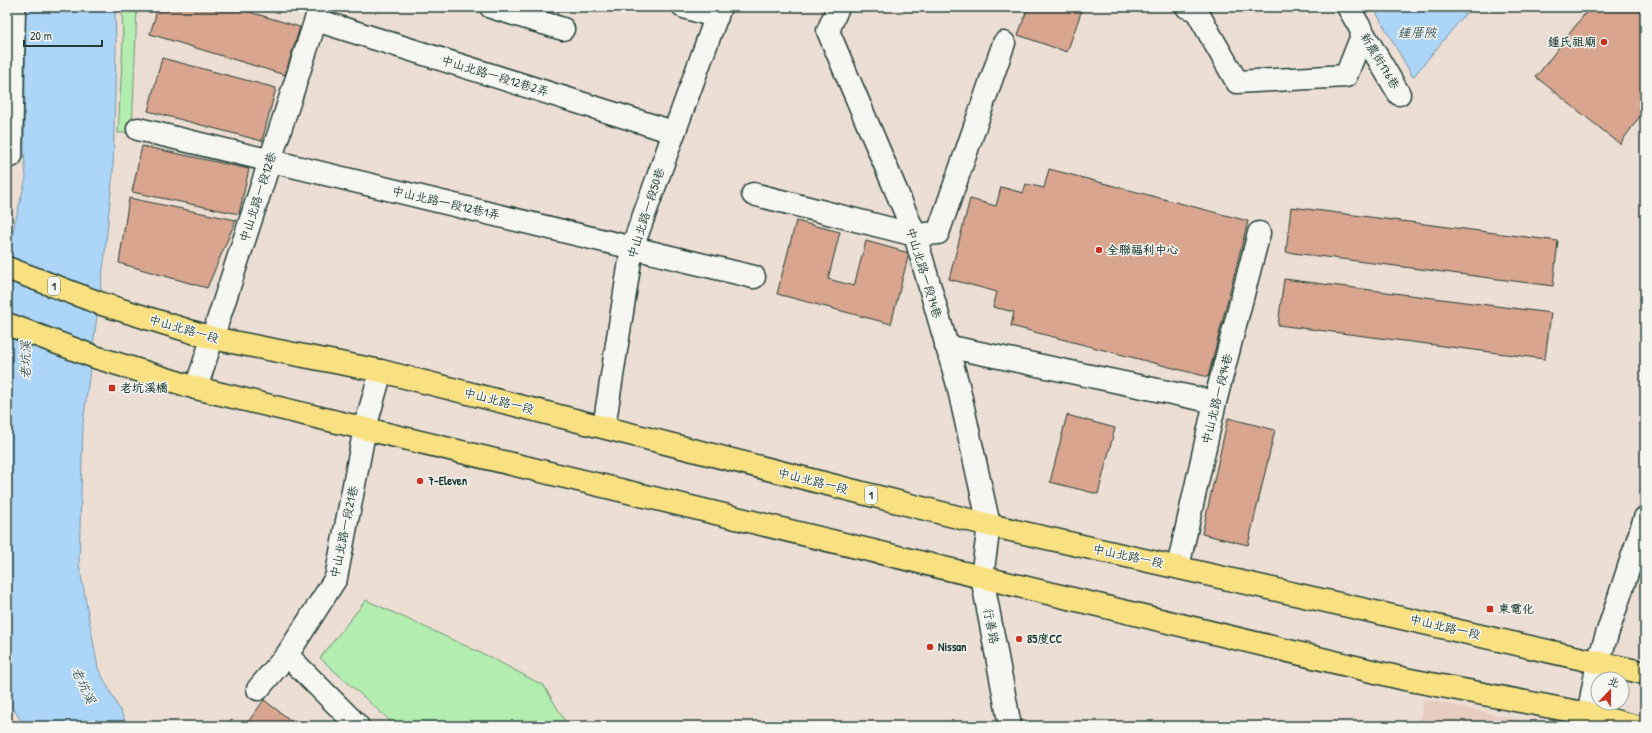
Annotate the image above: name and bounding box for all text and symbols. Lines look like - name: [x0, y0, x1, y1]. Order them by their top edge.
- scale bar: [24, 22, 102, 48]
- water label: 鍾厝陂: [1397, 23, 1437, 41]
- text: 20 m: [30, 27, 52, 44]
- street label: 新農街176巷: [1357, 29, 1404, 92]
- place label: 鍾氏祖廟: [1548, 33, 1596, 50]
- marker: 鍾氏祖廟: [1599, 37, 1609, 47]
- street label: 中山北路一段12巷2弄: [439, 51, 551, 100]
- street label: 中山北路一段12巷: [235, 150, 280, 244]
- street label: 中山北路一段50巷: [623, 165, 668, 260]
- street label: 中山北路一段12巷1弄: [390, 182, 502, 223]
- street label: 中山北路一段74巷: [903, 225, 946, 321]
- place label: 全聯福利中心: [1107, 241, 1179, 258]
- marker: 全聯福利中心: [1094, 245, 1104, 255]
- road number: 1: [48, 277, 60, 295]
- street label: 中山北路一段: [147, 310, 221, 347]
- water label: 老坑溪: [16, 340, 34, 380]
- street label: 中山北路一段94巷: [1197, 352, 1236, 446]
- place label: 老坑溪橋: [120, 379, 168, 396]
- marker: 老坑溪橋: [107, 383, 117, 393]
- street label: 中山北路一段: [462, 384, 536, 417]
- street label: 中山北路一段: [776, 464, 850, 497]
- place label: 7-Eleven: [427, 472, 468, 489]
- marker: 7-Eleven: [415, 476, 425, 486]
- street label: 中山北路一段21巷: [325, 484, 362, 580]
- road number: 1: [865, 486, 877, 504]
- street label: 中山北路一段: [1091, 540, 1165, 571]
- place label: 東電化: [1498, 600, 1534, 617]
- marker: 東電化: [1485, 604, 1495, 614]
- street label: 行善路: [980, 607, 1003, 645]
- street label: 中山北路一段: [1408, 610, 1482, 643]
- place label: 85度CC: [1027, 630, 1063, 647]
- marker: 85度CC: [1014, 634, 1024, 644]
- place label: Nissan: [938, 638, 967, 655]
- marker: Nissan: [925, 642, 935, 652]
- water label: 老坑溪: [68, 664, 101, 707]
- north arrow: [1590, 671, 1630, 711]
- text: 北: [1606, 673, 1621, 690]

